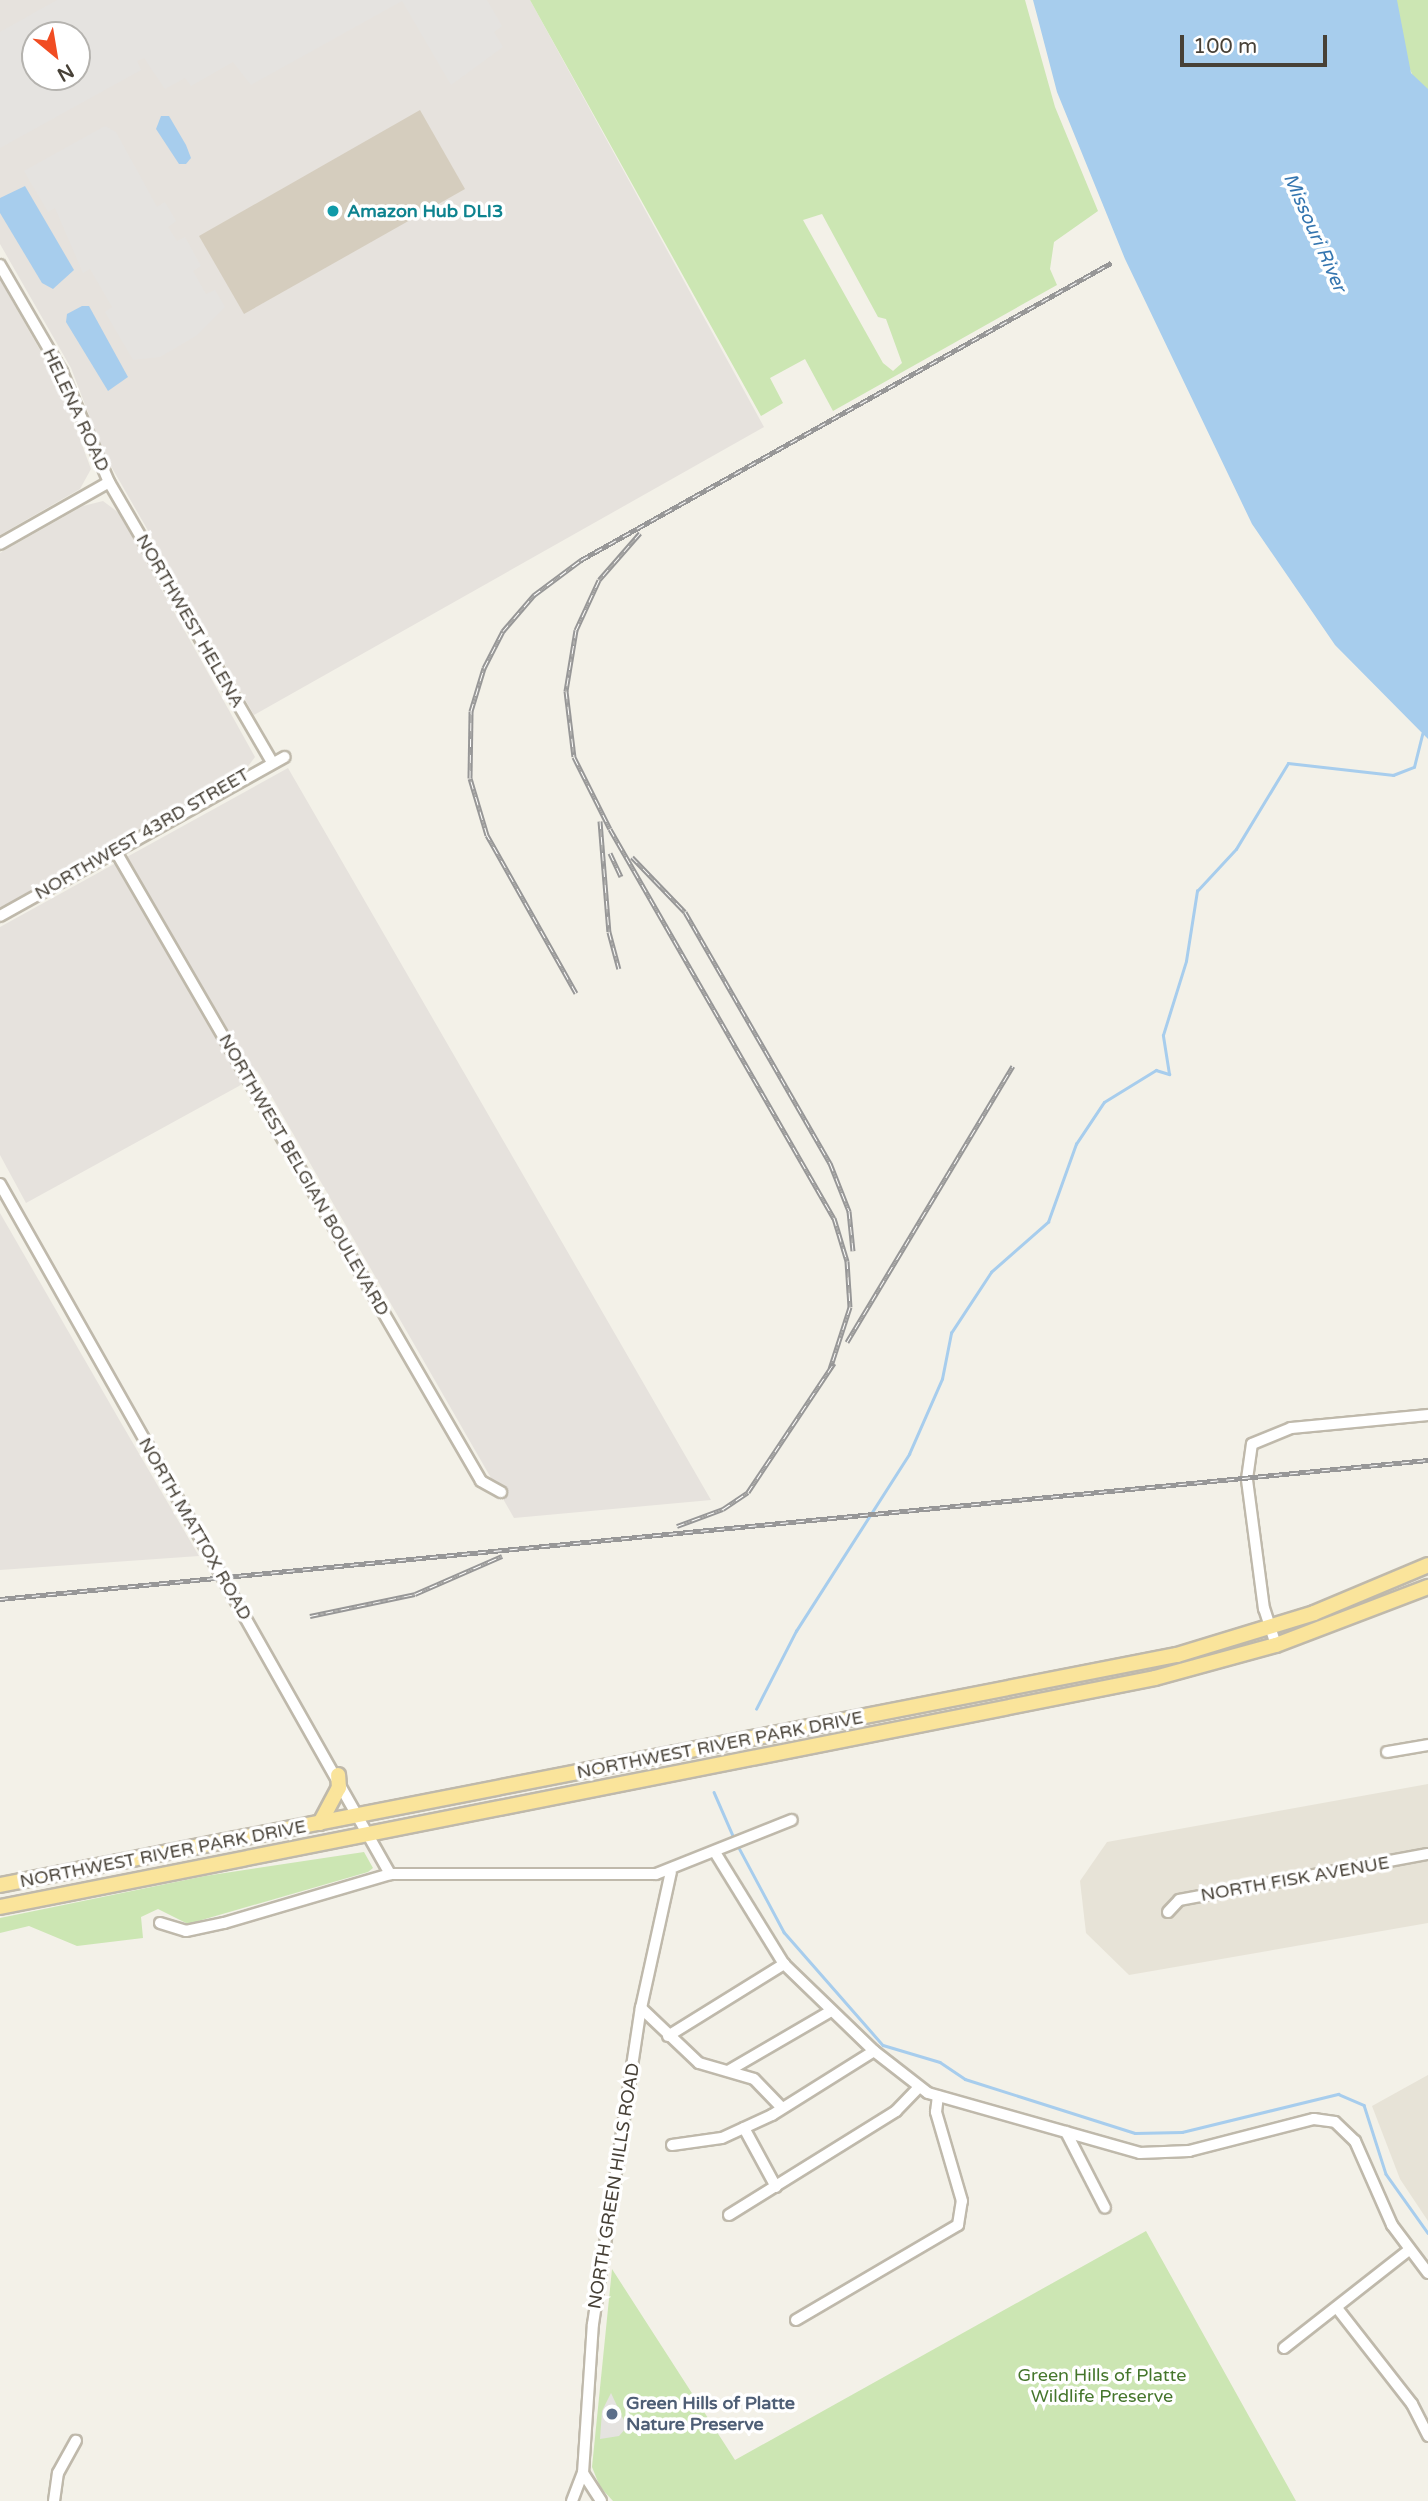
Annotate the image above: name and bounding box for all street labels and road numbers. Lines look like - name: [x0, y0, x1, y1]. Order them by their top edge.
- street label: HELENA ROAD: [38, 345, 114, 475]
- street label: NORTHWEST HELENA: [131, 530, 249, 712]
- street label: NORTHWEST 43RD STREET: [31, 764, 253, 904]
- street label: NORTHWEST BELGIAN BOULEVARD: [214, 1030, 394, 1320]
- street label: NORTH MATTOX ROAD: [134, 1434, 256, 1624]
- street label: NORTHWEST RIVER PARK DRIVE: [575, 1707, 865, 1783]
- street label: NORTHWEST RIVER PARK DRIVE: [18, 1816, 308, 1892]
- street label: NORTH FISK AVENUE: [1199, 1852, 1391, 1906]
- street label: NORTH GREEN HILLS ROAD: [584, 2061, 644, 2311]

